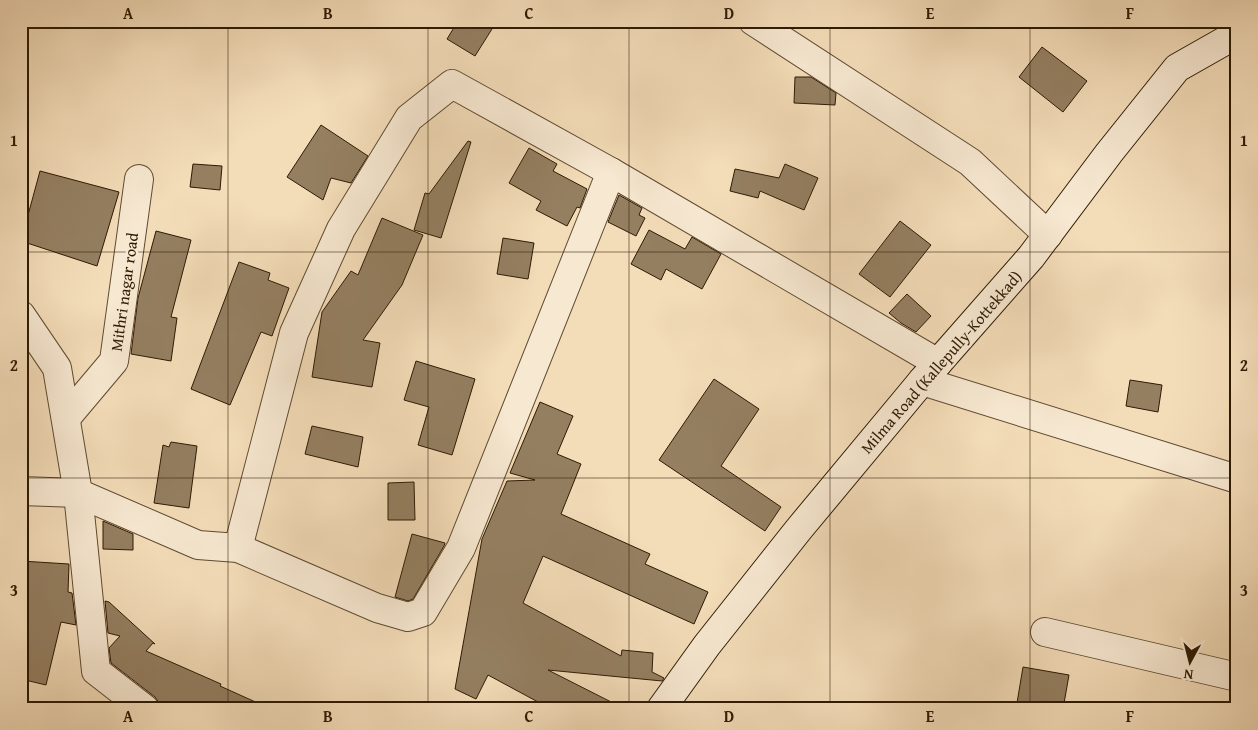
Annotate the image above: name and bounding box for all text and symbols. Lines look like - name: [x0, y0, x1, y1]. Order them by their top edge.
- text: A: [123, 1, 134, 25]
- text: B: [323, 1, 333, 25]
- text: C: [524, 1, 534, 25]
- text: D: [724, 1, 734, 25]
- text: E: [926, 1, 935, 25]
- text: F: [1126, 1, 1134, 25]
- text: 1: [10, 128, 18, 152]
- text: 1: [1240, 128, 1248, 152]
- street label: Mithri nagar road: [104, 231, 144, 353]
- street label: Milma Road (Kallepully-Kottekkad): [855, 265, 1027, 459]
- text: 2: [10, 353, 18, 377]
- text: 2: [1240, 353, 1248, 377]
- text: 3: [10, 578, 18, 602]
- text: 3: [1240, 578, 1248, 602]
- north arrow: [1166, 638, 1216, 688]
- text: N: [1182, 664, 1194, 685]
- text: A: [123, 704, 134, 728]
- text: B: [323, 704, 333, 728]
- text: C: [524, 704, 534, 728]
- text: D: [724, 704, 734, 728]
- text: E: [926, 704, 935, 728]
- text: F: [1126, 704, 1134, 728]

